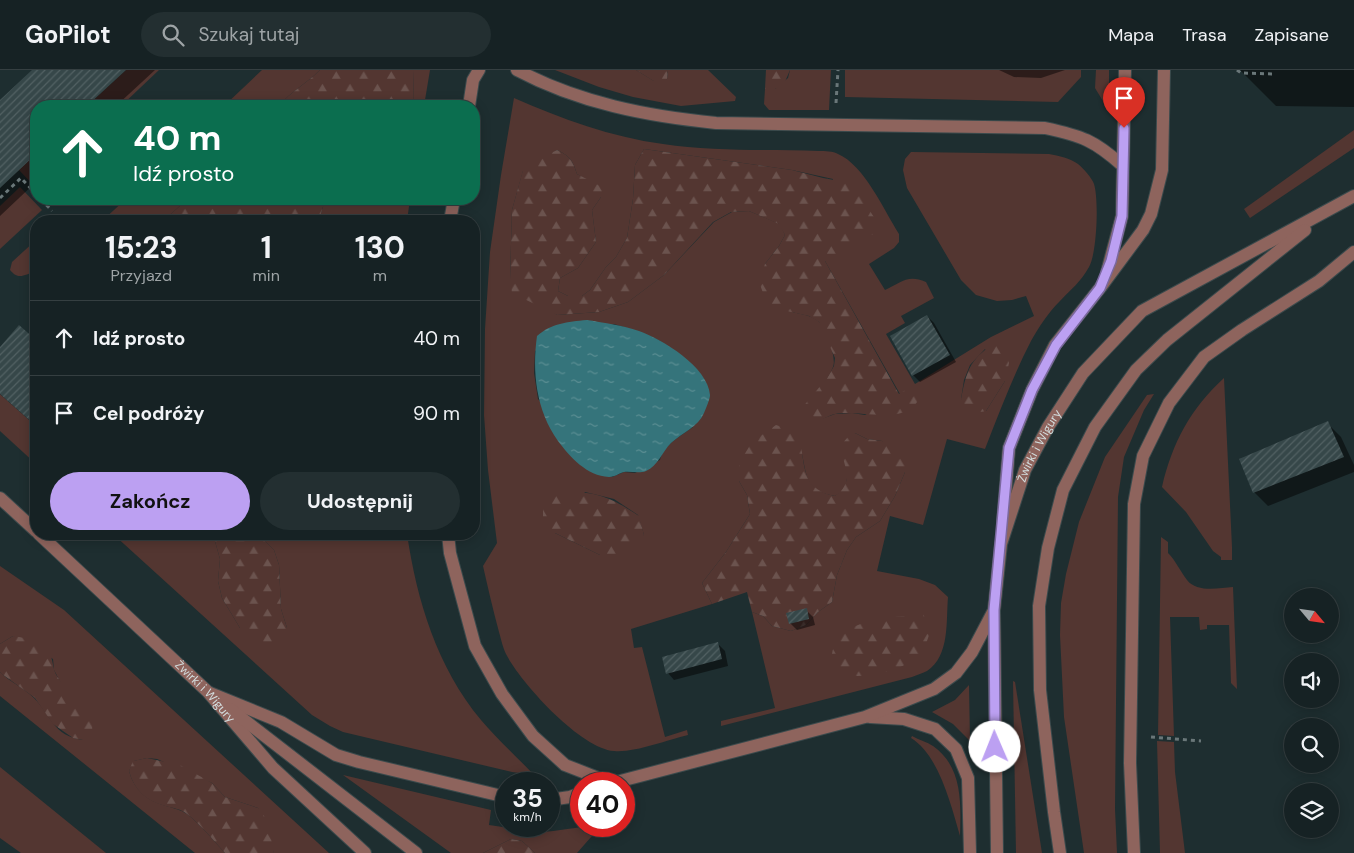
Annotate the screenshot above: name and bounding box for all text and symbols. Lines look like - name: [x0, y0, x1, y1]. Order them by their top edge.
- search box: [141, 12, 491, 57]
- text: GoPilot: [25, 19, 111, 50]
- icon: search: [159, 21, 187, 49]
- text: Szukaj tutaj: [199, 22, 299, 47]
- text: Mapa: [1108, 23, 1154, 47]
- text: Trasa: [1182, 23, 1226, 47]
- text: Zapisane: [1254, 23, 1329, 47]
- pin: [1103, 77, 1145, 128]
- icon: arrive: [1110, 84, 1138, 112]
- text: 40 m: [133, 115, 222, 161]
- icon: ahead: [50, 120, 115, 185]
- text: Idź prosto: [133, 159, 234, 188]
- text: 15:23: [105, 228, 178, 267]
- text: 1: [261, 228, 272, 267]
- text: 130: [355, 228, 405, 267]
- text: Przyjazd: [111, 265, 172, 286]
- text: min: [253, 265, 280, 286]
- text: m: [373, 265, 387, 286]
- icon: ahead: [50, 324, 78, 352]
- text: Idź prosto: [93, 326, 185, 351]
- text: 40 m: [413, 326, 460, 351]
- icon: arrive: [50, 399, 78, 427]
- text: Cel podróży: [93, 401, 204, 426]
- text: 90 m: [413, 401, 460, 426]
- street label: Żwirki i Wigury: [1014, 406, 1065, 484]
- button: Zakończ: [50, 472, 250, 530]
- button: Udostępnij: [260, 472, 460, 530]
- north arrow: [1284, 588, 1339, 642]
- map controls: [1284, 588, 1339, 838]
- button: sound: [1284, 653, 1339, 708]
- street label: Żwirki i Wigury: [171, 657, 239, 726]
- button: search: [1284, 718, 1339, 773]
- position arrow: [968, 720, 1020, 772]
- speed limit sign: 40: [570, 772, 635, 837]
- text: 35: [512, 782, 543, 815]
- button: layers: [1284, 783, 1339, 838]
- text: km/h: [513, 809, 542, 825]

